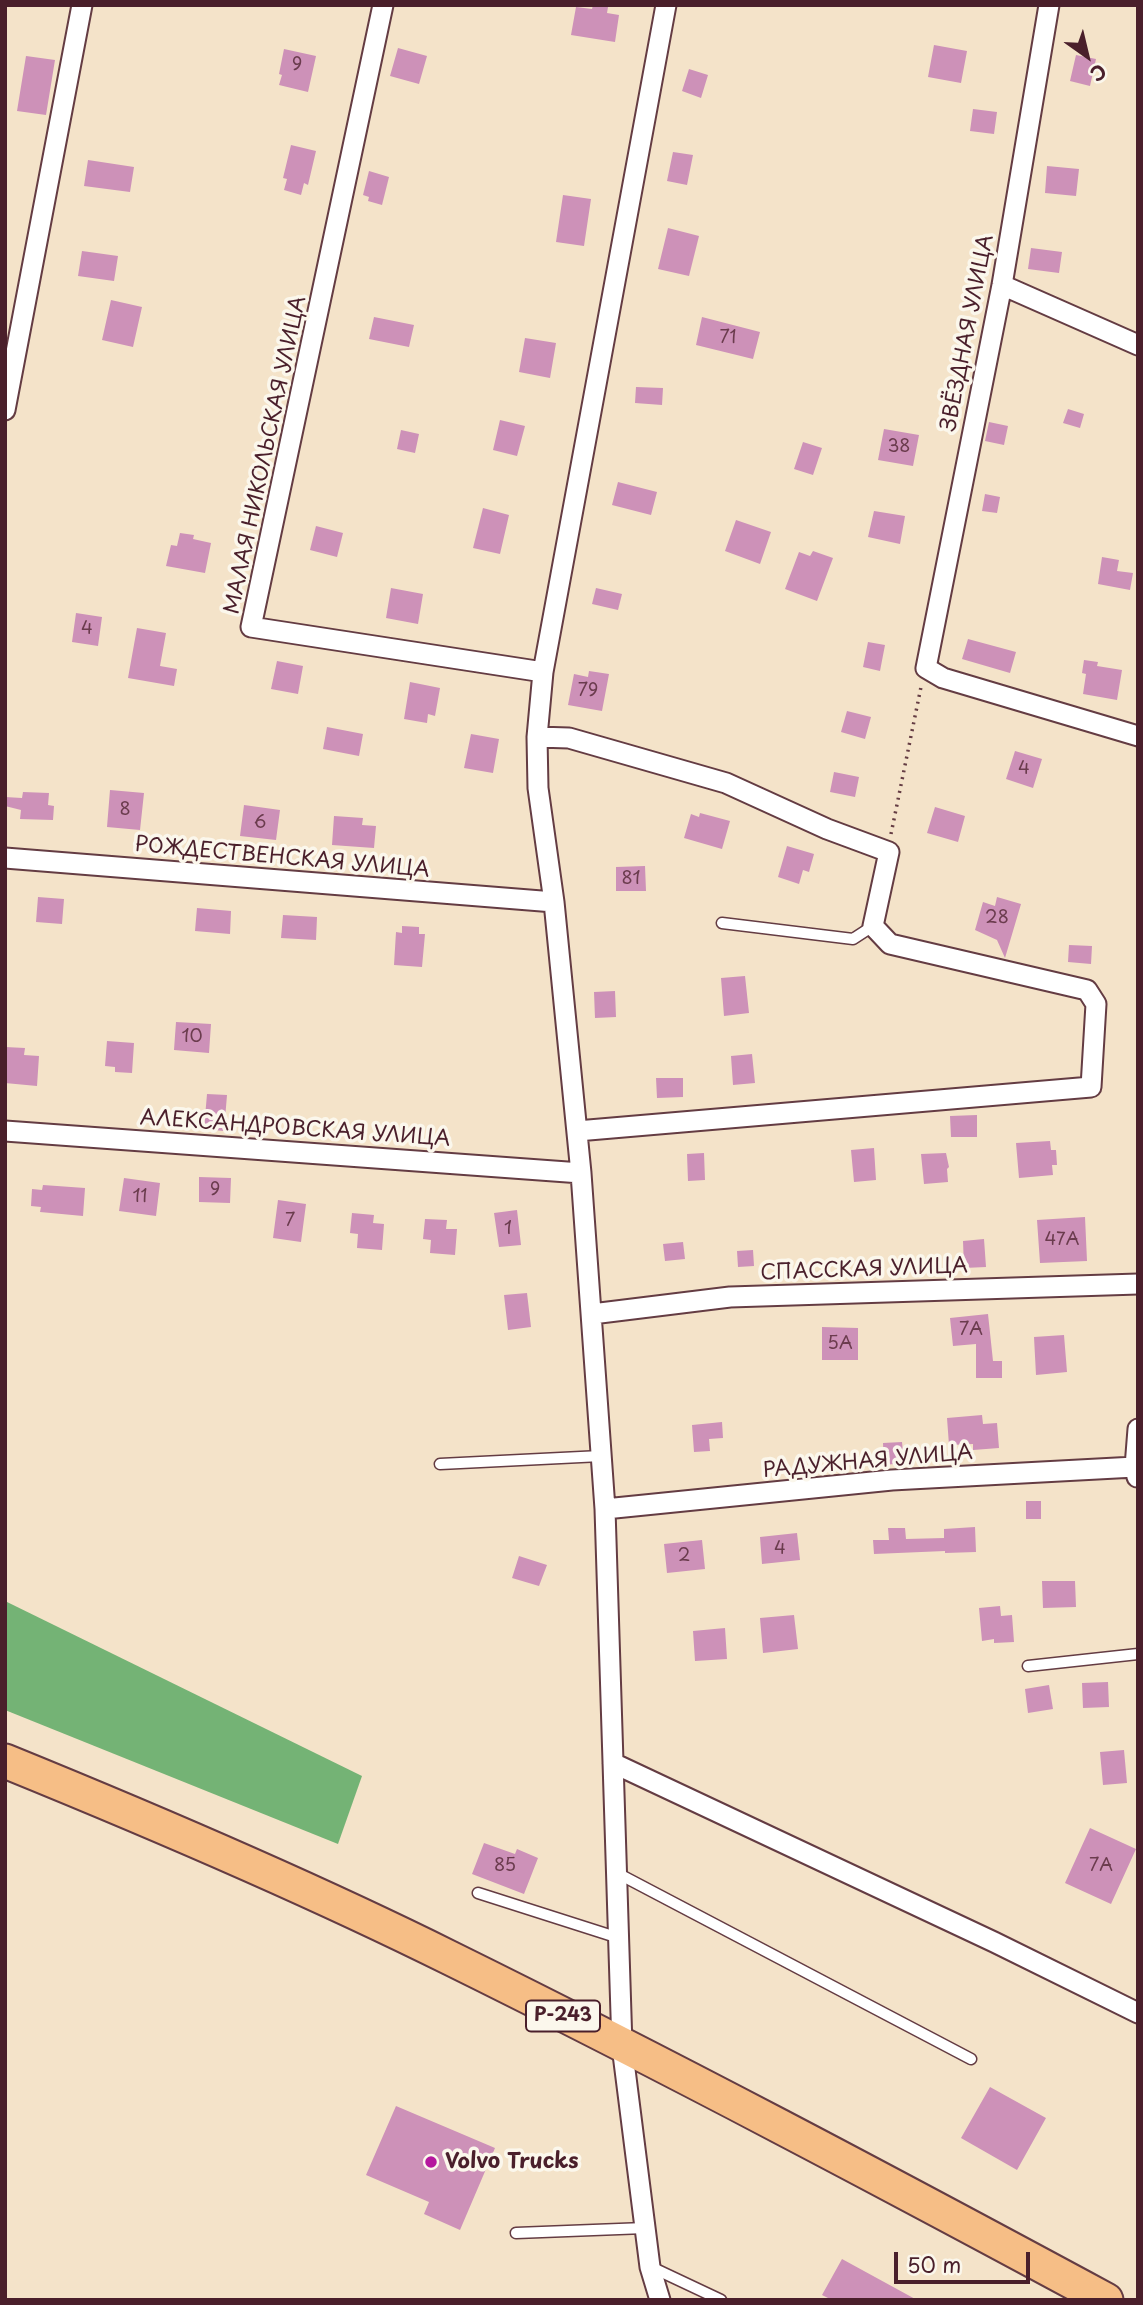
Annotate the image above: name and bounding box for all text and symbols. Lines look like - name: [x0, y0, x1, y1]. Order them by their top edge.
- north arrow: [1052, 21, 1122, 91]
- house number: 9: [292, 54, 302, 76]
- text: С: [1085, 58, 1113, 89]
- street label: ЗВЁЗДНАЯ УЛИЦА: [937, 233, 999, 433]
- street label: МАЛАЯ НИКОЛЬСКАЯ УЛИЦА: [220, 294, 312, 616]
- house number: 71: [720, 327, 736, 349]
- house number: 38: [887, 436, 911, 458]
- house number: 4: [81, 618, 93, 640]
- house number: 79: [578, 680, 598, 702]
- house number: 4: [1018, 758, 1030, 780]
- house number: 8: [119, 799, 131, 821]
- house number: 6: [254, 812, 266, 834]
- street label: РОЖДЕСТВЕНСКАЯ УЛИЦА: [133, 833, 431, 883]
- house number: 81: [621, 868, 641, 890]
- house number: 28: [985, 907, 1009, 929]
- house number: 10: [181, 1026, 203, 1048]
- street label: АЛЕКСАНДРОВСКАЯ УЛИЦА: [139, 1106, 451, 1152]
- house number: 9: [210, 1179, 220, 1201]
- house number: 11: [132, 1186, 148, 1208]
- house number: 7: [285, 1210, 295, 1232]
- house number: 1: [504, 1218, 512, 1240]
- house number: 47А: [1045, 1229, 1079, 1251]
- street label: СПАССКАЯ УЛИЦА: [760, 1254, 968, 1286]
- house number: 7А: [959, 1319, 983, 1341]
- house number: 5А: [827, 1333, 853, 1355]
- street label: РАДУЖНАЯ УЛИЦА: [762, 1440, 974, 1484]
- house number: 4: [774, 1538, 786, 1560]
- house number: 2: [678, 1545, 690, 1567]
- house number: 85: [494, 1855, 516, 1877]
- house number: 7А: [1089, 1855, 1113, 1877]
- road number: Р-243: [526, 2000, 600, 2032]
- place label: Volvo Trucks: [445, 2149, 578, 2175]
- marker: Volvo Trucks: [423, 2154, 439, 2170]
- scale bar: [898, 2238, 1034, 2282]
- text: 50 m: [907, 2248, 961, 2280]

